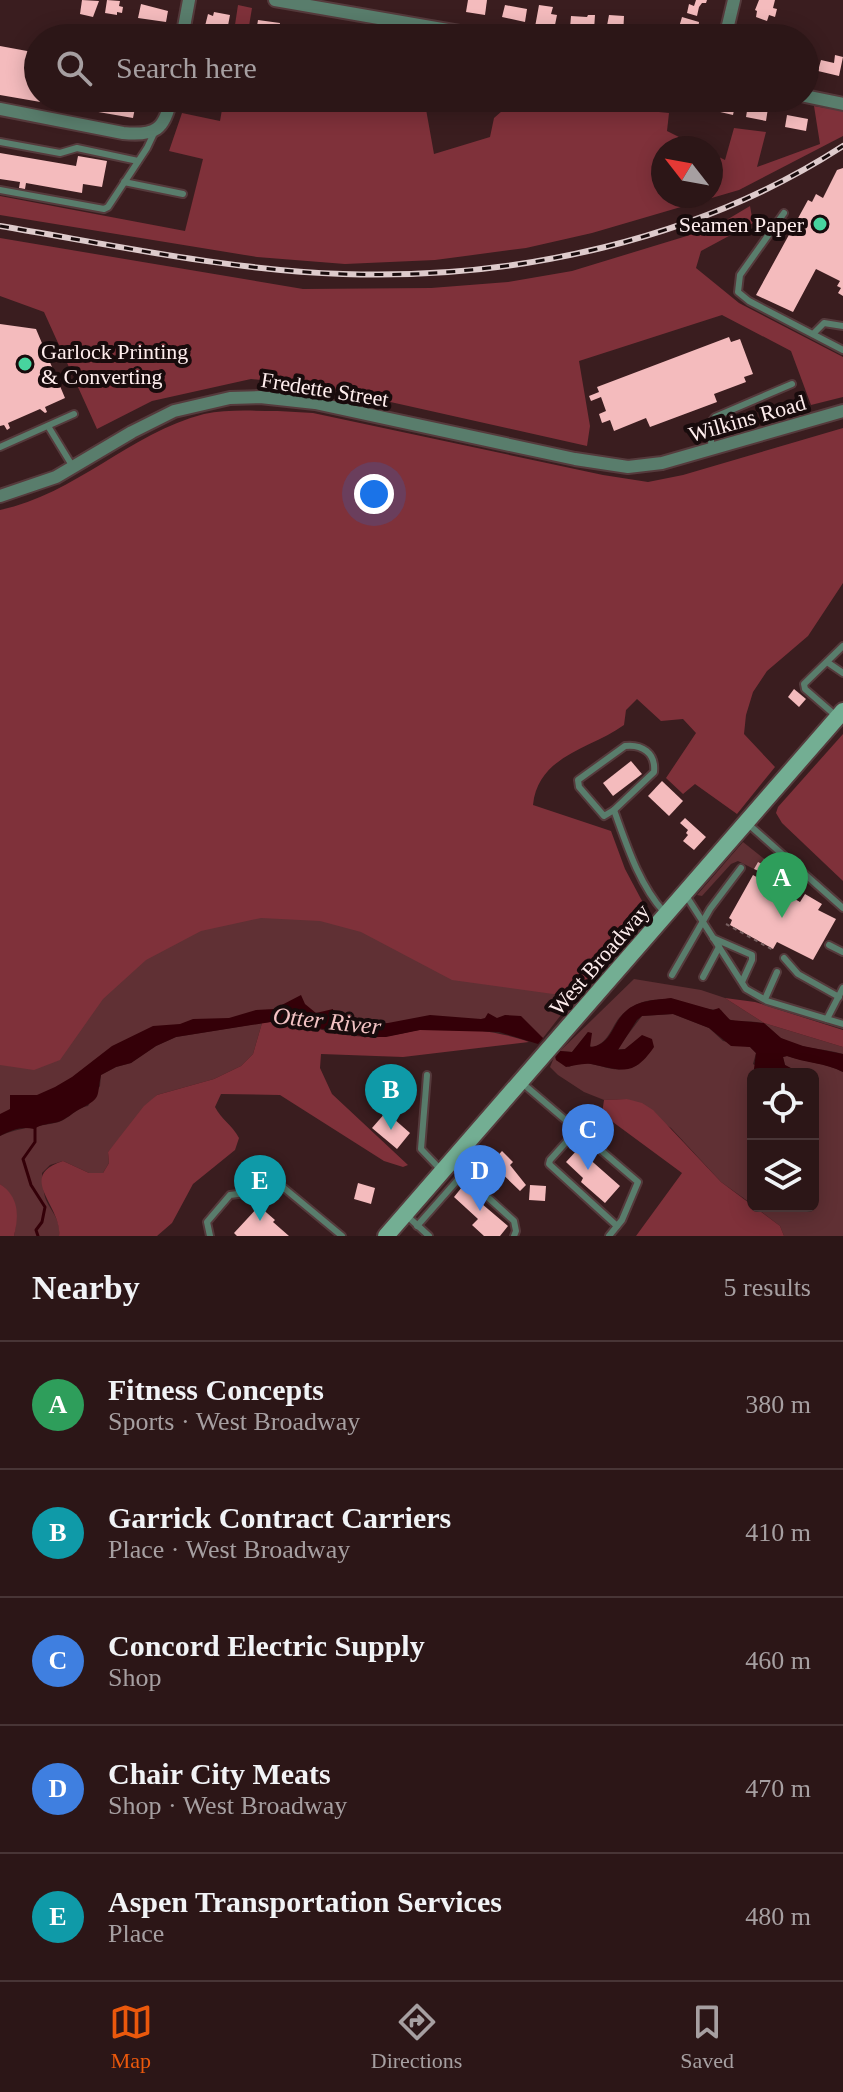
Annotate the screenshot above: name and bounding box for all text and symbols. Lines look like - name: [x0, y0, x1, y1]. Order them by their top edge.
- search box: [24, 24, 819, 112]
- icon: search: [52, 46, 96, 90]
- text: Search here: [116, 51, 257, 84]
- north arrow: [651, 136, 723, 208]
- place label: Seamen Paper: [679, 212, 805, 237]
- marker: Seamen Paper: [811, 215, 829, 233]
- place label: Garlock Printing & Converting: [41, 339, 188, 389]
- marker: Garlock Printing & Converting: [16, 355, 34, 373]
- street label: Fredette Street: [259, 367, 391, 412]
- street label: Wilkins Road: [686, 390, 809, 447]
- your location: [354, 474, 394, 514]
- pin: A: [756, 852, 808, 918]
- street label: West Broadway: [544, 899, 655, 1020]
- water label: Otter River: [272, 1002, 383, 1040]
- pin: B: [365, 1064, 417, 1130]
- map controls: [747, 1068, 819, 1212]
- button: locate: [747, 1068, 819, 1140]
- pin: C: [562, 1104, 614, 1170]
- button: layers: [747, 1140, 819, 1212]
- pin: D: [454, 1145, 506, 1211]
- pin: E: [234, 1155, 286, 1221]
- text: Nearby: [32, 1269, 140, 1306]
- text: 5 results: [724, 1273, 811, 1302]
- text: Fitness Concepts: [108, 1373, 324, 1406]
- text: A: [49, 1390, 67, 1419]
- text: 380 m: [745, 1390, 811, 1419]
- text: Sports · West Broadway: [108, 1407, 360, 1436]
- text: Garrick Contract Carriers: [108, 1501, 451, 1534]
- text: B: [49, 1518, 67, 1547]
- text: 410 m: [745, 1518, 811, 1547]
- text: Place · West Broadway: [108, 1535, 350, 1564]
- text: Concord Electric Supply: [108, 1629, 425, 1662]
- text: C: [49, 1646, 67, 1675]
- text: 460 m: [745, 1646, 811, 1675]
- text: Shop: [108, 1663, 161, 1692]
- text: Chair City Meats: [108, 1757, 331, 1790]
- text: D: [49, 1774, 67, 1803]
- text: 470 m: [745, 1774, 811, 1803]
- text: Shop · West Broadway: [108, 1791, 347, 1820]
- text: Aspen Transportation Services: [108, 1885, 502, 1918]
- text: E: [49, 1902, 67, 1931]
- text: 480 m: [745, 1902, 811, 1931]
- text: Place: [108, 1919, 164, 1948]
- tab: Map: [109, 2000, 153, 2074]
- tab: Directions: [371, 2000, 462, 2074]
- tab: Saved: [680, 2000, 734, 2074]

